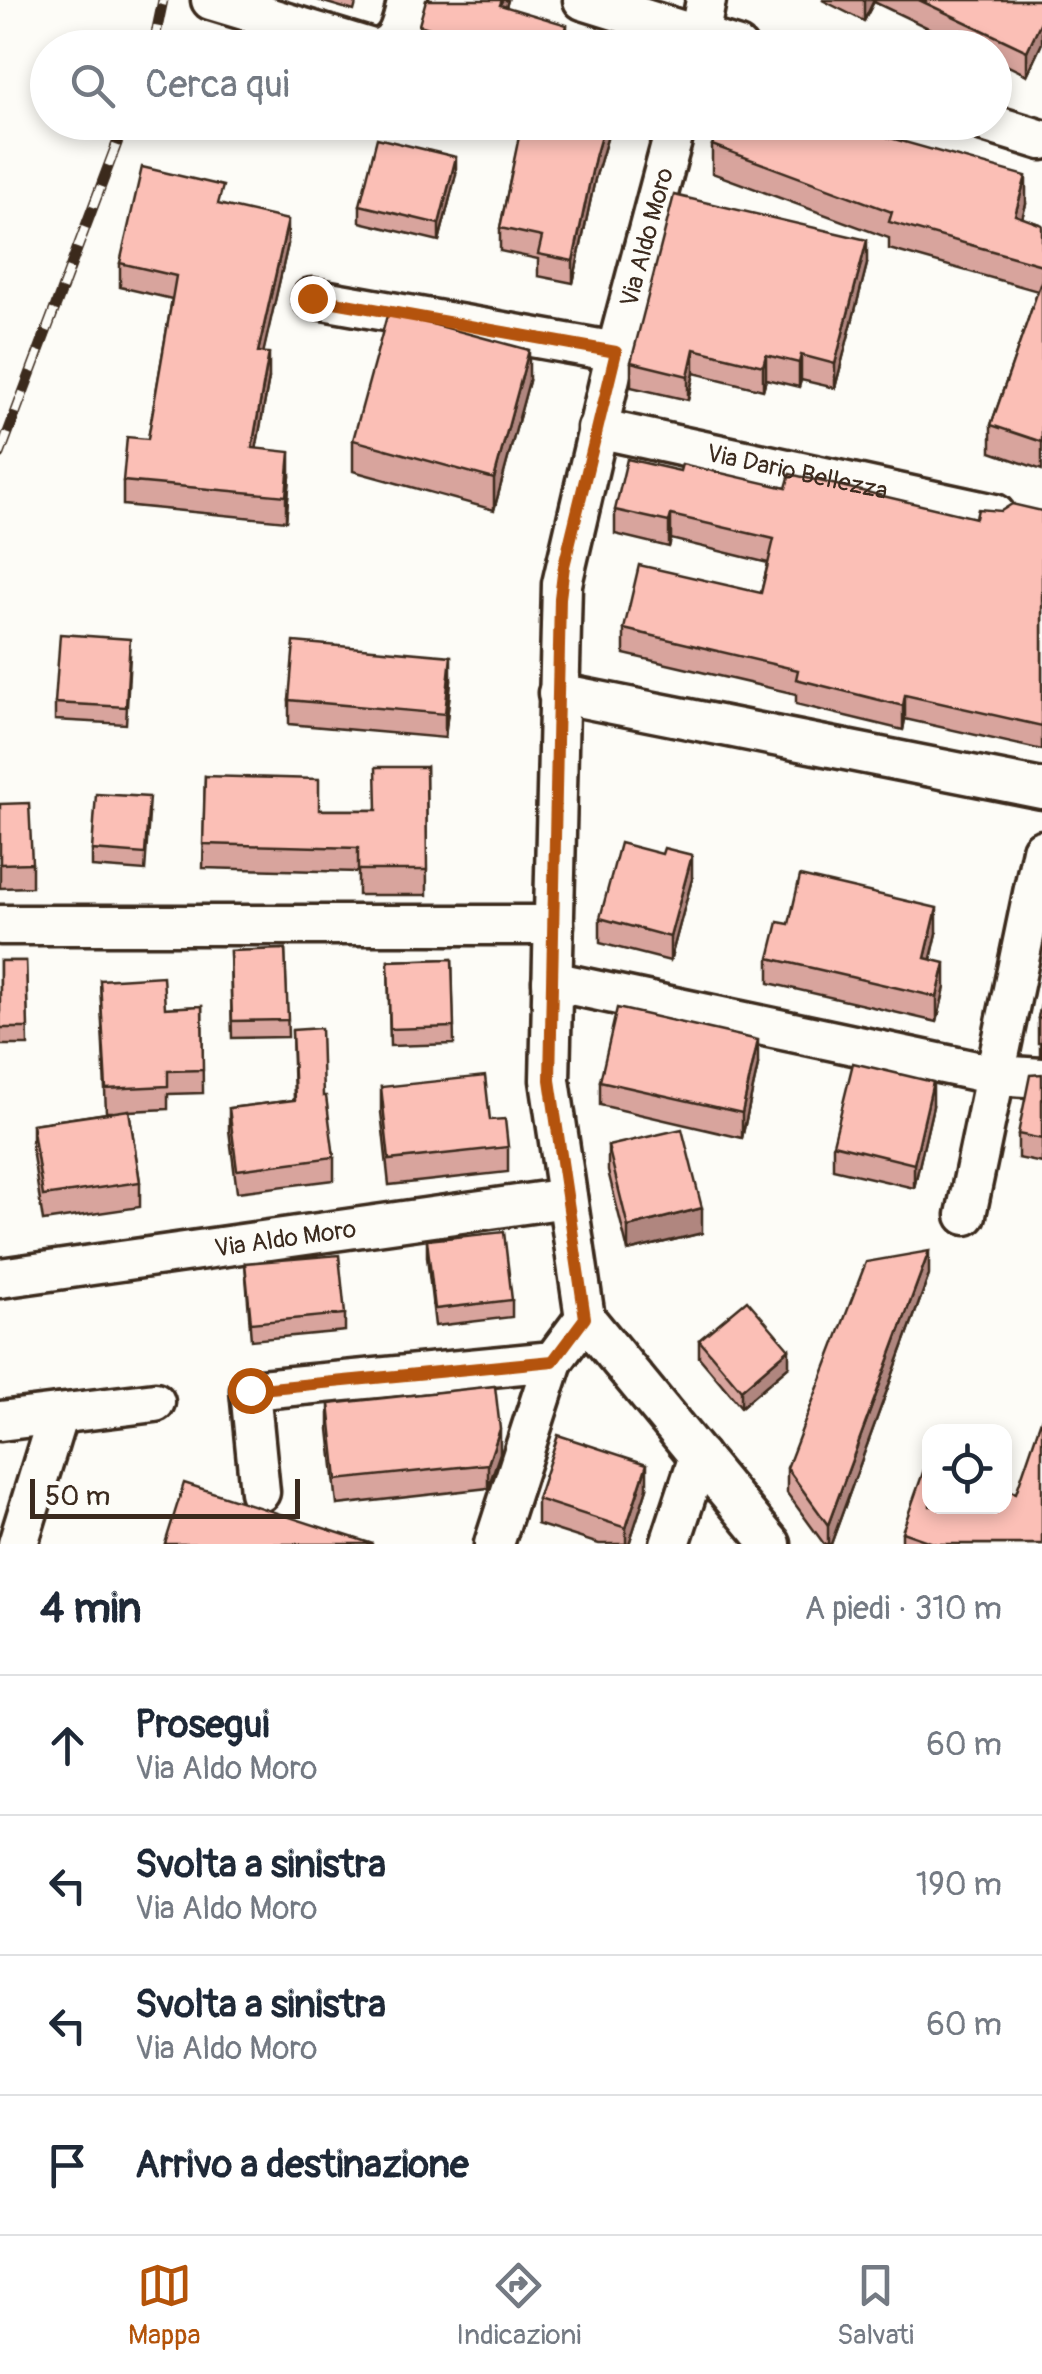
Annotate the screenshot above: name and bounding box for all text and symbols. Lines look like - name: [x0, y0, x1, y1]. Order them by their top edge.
- search box: [30, 30, 1012, 140]
- icon: search: [65, 58, 120, 113]
- text: Cerca qui: [145, 61, 290, 109]
- street label: Via Aldo Moro: [614, 165, 681, 310]
- route end: [290, 276, 336, 322]
- street label: Via Dario Bellezza: [704, 438, 891, 507]
- street label: Via Aldo Moro: [213, 1214, 358, 1265]
- route start: [228, 1368, 274, 1414]
- map controls: [922, 1424, 1012, 1514]
- button: locate: [922, 1424, 1012, 1514]
- scale bar: [30, 1474, 300, 1518]
- text: 50 m: [45, 1479, 110, 1514]
- text: 4 min: [40, 1583, 142, 1635]
- text: A piedi · 310 m: [805, 1589, 1002, 1629]
- text: Prosegui: [135, 1701, 269, 1749]
- icon: ahead: [40, 1718, 95, 1773]
- text: 60 m: [926, 1725, 1002, 1765]
- text: Via Aldo Moro: [135, 1749, 317, 1789]
- text: Svolta a sinistra: [135, 1841, 386, 1889]
- icon: left: [40, 1858, 95, 1913]
- text: 190 m: [916, 1865, 1002, 1905]
- text: Via Aldo Moro: [135, 1889, 317, 1929]
- text: Svolta a sinistra: [135, 1981, 386, 2029]
- icon: left: [40, 1998, 95, 2053]
- text: 60 m: [926, 2005, 1002, 2045]
- text: Via Aldo Moro: [135, 2029, 317, 2069]
- icon: arrive: [40, 2138, 95, 2193]
- text: Arrivo a destinazione: [135, 2141, 469, 2189]
- tab: Mappa: [128, 2258, 201, 2353]
- tab: Indicazioni: [456, 2258, 581, 2353]
- tab: Salvati: [837, 2258, 914, 2353]

